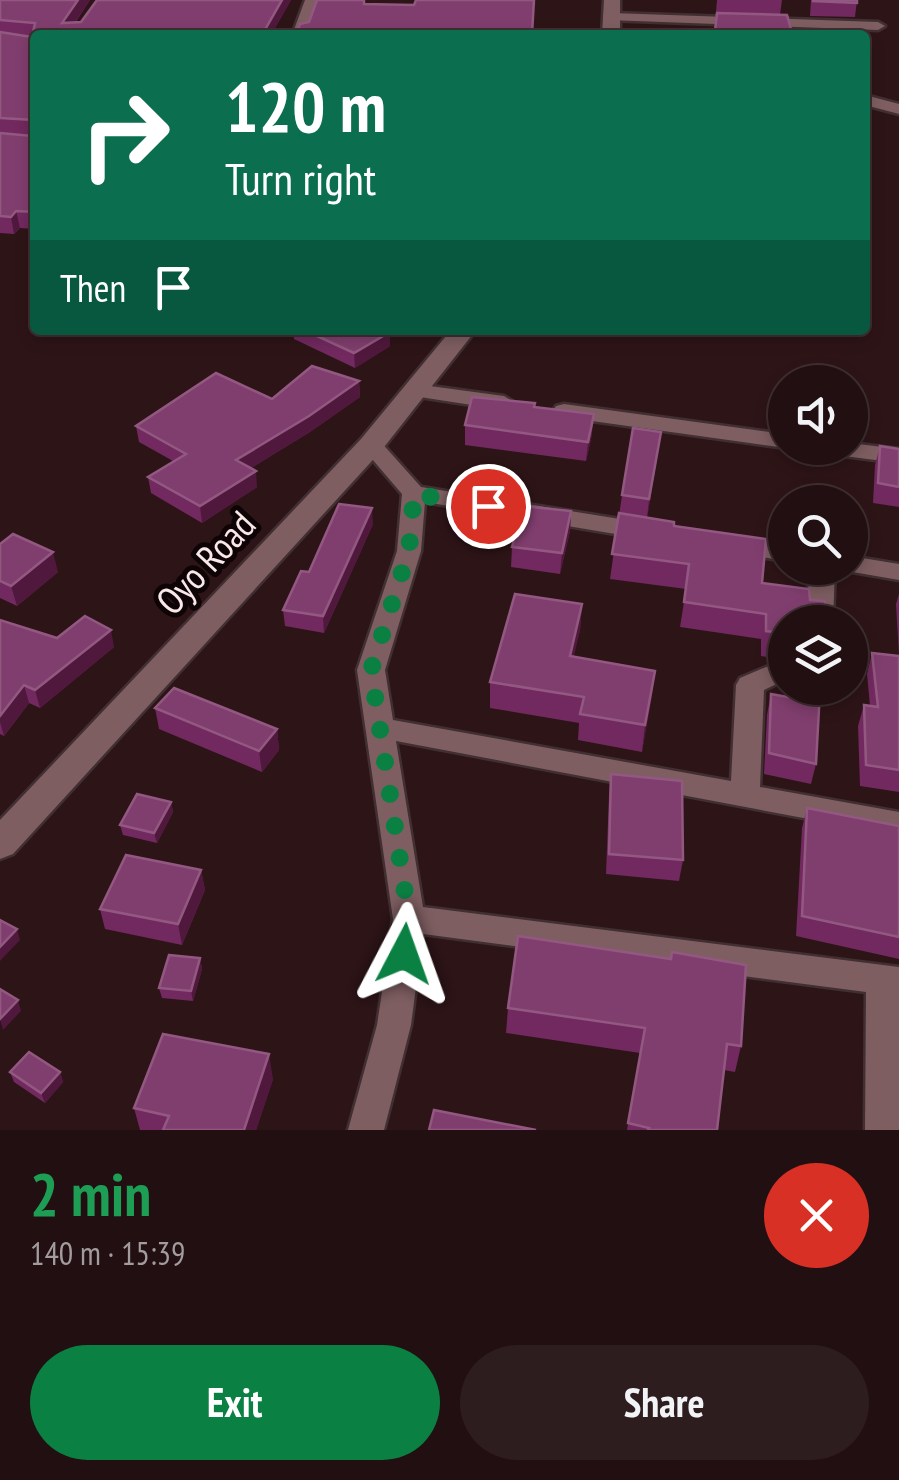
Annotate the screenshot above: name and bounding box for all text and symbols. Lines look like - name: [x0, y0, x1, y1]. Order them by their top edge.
- text: 120 m: [225, 61, 386, 151]
- icon: right: [60, 70, 190, 200]
- text: Turn right: [225, 149, 376, 207]
- icon: arrive: [146, 260, 201, 315]
- text: Then: [60, 263, 126, 312]
- map controls: [768, 365, 868, 705]
- button: sound: [768, 365, 868, 465]
- pin: [446, 464, 531, 549]
- icon: arrive: [461, 479, 516, 534]
- button: search: [768, 485, 868, 585]
- street label: Oyo Road: [145, 500, 265, 624]
- button: layers: [768, 605, 868, 705]
- position arrow: [352, 902, 456, 1006]
- text: 2 min: [30, 1155, 151, 1233]
- button: close: [764, 1163, 869, 1268]
- text: 140 m · 15:39: [30, 1232, 185, 1274]
- button: Exit: [30, 1345, 440, 1460]
- button: Share: [460, 1345, 869, 1460]

